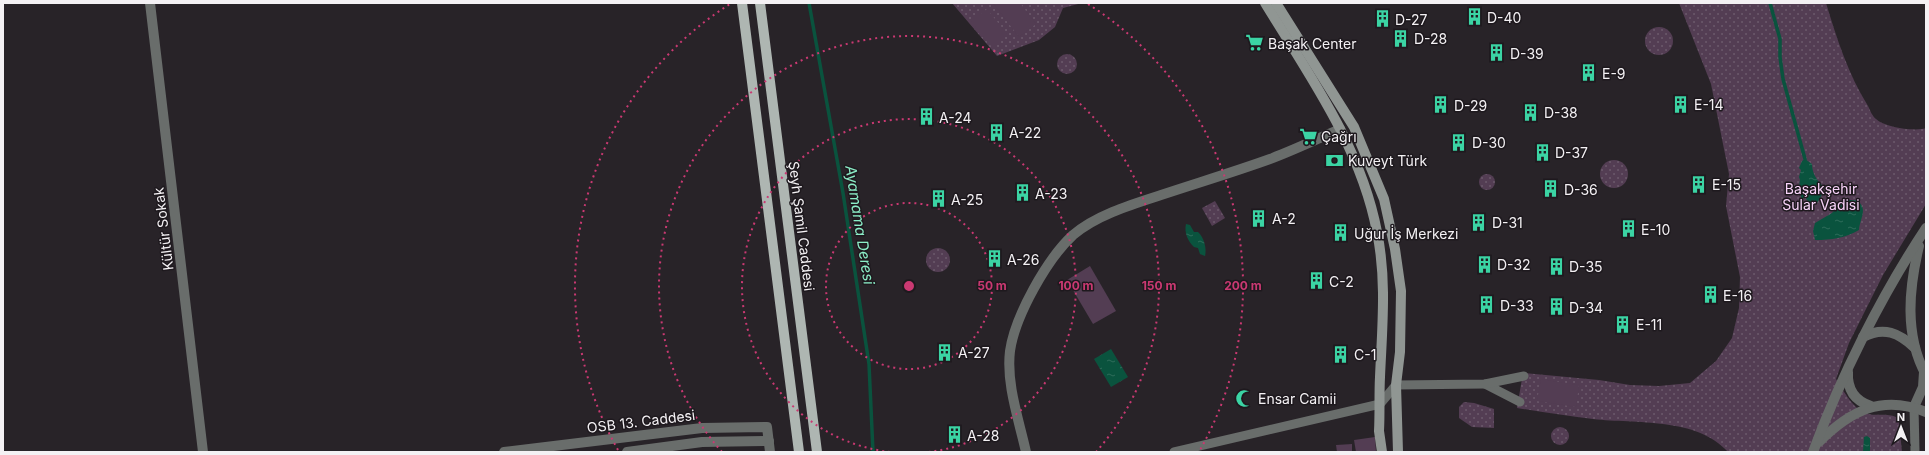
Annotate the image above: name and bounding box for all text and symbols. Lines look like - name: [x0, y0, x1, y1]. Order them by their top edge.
- building icon: D-40: [1464, 7, 1484, 27]
- building icon: D-27: [1372, 9, 1392, 29]
- place label: D-40: [1487, 9, 1521, 26]
- place label: D-27: [1395, 11, 1428, 28]
- building icon: D-28: [1391, 28, 1411, 48]
- place label: D-28: [1414, 30, 1447, 47]
- supermarket icon: Başak Center: [1245, 33, 1265, 53]
- place label: Başak Center: [1268, 35, 1356, 52]
- building icon: D-39: [1487, 43, 1507, 63]
- place label: D-39: [1510, 45, 1544, 62]
- building icon: E-9: [1579, 63, 1599, 83]
- place label: E-9: [1602, 65, 1626, 82]
- building icon: E-14: [1671, 94, 1691, 114]
- building icon: D-29: [1431, 95, 1451, 115]
- place label: E-14: [1694, 96, 1724, 113]
- place label: D-29: [1454, 97, 1487, 114]
- building icon: D-38: [1521, 102, 1541, 122]
- place label: D-38: [1544, 104, 1578, 121]
- building icon: A-24: [916, 107, 936, 127]
- place label: A-24: [939, 109, 972, 126]
- building icon: A-22: [986, 122, 1006, 142]
- place label: A-22: [1009, 124, 1041, 141]
- supermarket icon: Çağrı: [1298, 126, 1318, 146]
- place label: Çağrı: [1321, 128, 1357, 145]
- building icon: D-30: [1449, 132, 1469, 152]
- place label: D-30: [1472, 134, 1506, 151]
- building icon: D-37: [1532, 142, 1552, 162]
- place label: D-37: [1555, 144, 1588, 161]
- bank icon: Kuveyt Türk: [1325, 150, 1345, 170]
- place label: Kuveyt Türk: [1348, 152, 1427, 169]
- street label: Şeyh Şamil Caddesi: [786, 160, 818, 292]
- water label: Ayamama Deresi: [841, 163, 879, 286]
- building icon: E-15: [1689, 174, 1709, 194]
- place label: E-15: [1712, 176, 1741, 193]
- building icon: D-36: [1541, 179, 1561, 199]
- park label: Başakşehir Sular Vadisi: [1782, 180, 1860, 213]
- place label: D-36: [1564, 181, 1598, 198]
- building icon: A-23: [1012, 183, 1032, 203]
- place label: A-23: [1035, 185, 1067, 202]
- street label: Kültür Sokak: [149, 186, 177, 271]
- building icon: A-25: [928, 189, 948, 209]
- place label: A-25: [951, 191, 983, 208]
- building icon: A-2: [1249, 208, 1269, 228]
- place label: A-2: [1272, 210, 1296, 227]
- building icon: D-31: [1469, 212, 1489, 232]
- place label: D-31: [1492, 214, 1523, 231]
- building icon: E-10: [1618, 219, 1638, 239]
- place label: E-10: [1641, 221, 1670, 238]
- building icon: Uğur İş Merkezi: [1331, 223, 1351, 243]
- place label: Uğur İş Merkezi: [1354, 225, 1458, 242]
- building icon: A-26: [984, 249, 1004, 269]
- place label: A-26: [1007, 251, 1039, 268]
- building icon: D-32: [1474, 254, 1494, 274]
- place label: D-32: [1497, 256, 1531, 273]
- building icon: D-35: [1546, 256, 1566, 276]
- place label: D-35: [1569, 258, 1603, 275]
- building icon: C-2: [1306, 271, 1326, 291]
- place label: C-2: [1329, 273, 1354, 290]
- text: 50 m: [977, 278, 1007, 293]
- text: 100 m: [1058, 278, 1094, 293]
- text: 150 m: [1142, 278, 1176, 293]
- text: 200 m: [1224, 278, 1262, 293]
- centre of rings: [902, 279, 916, 293]
- building icon: E-16: [1700, 285, 1720, 305]
- place label: E-16: [1723, 287, 1752, 304]
- building icon: D-33: [1477, 295, 1497, 315]
- place label: D-33: [1500, 297, 1534, 314]
- building icon: D-34: [1546, 297, 1566, 317]
- place label: D-34: [1569, 299, 1603, 316]
- building icon: E-11: [1613, 314, 1633, 334]
- place label: E-11: [1636, 316, 1662, 333]
- building icon: A-27: [935, 342, 955, 362]
- place label: A-27: [958, 344, 990, 361]
- building icon: C-1: [1331, 344, 1351, 364]
- place label: C-1: [1354, 346, 1376, 363]
- mosque icon: Ensar Camii: [1235, 388, 1255, 408]
- place label: Ensar Camii: [1258, 390, 1336, 407]
- street label: OSB 13. Caddesi: [586, 406, 696, 436]
- north arrow: [1881, 407, 1921, 447]
- text: N: [1897, 410, 1905, 424]
- building icon: A-28: [944, 425, 964, 445]
- place label: A-28: [967, 427, 999, 444]

